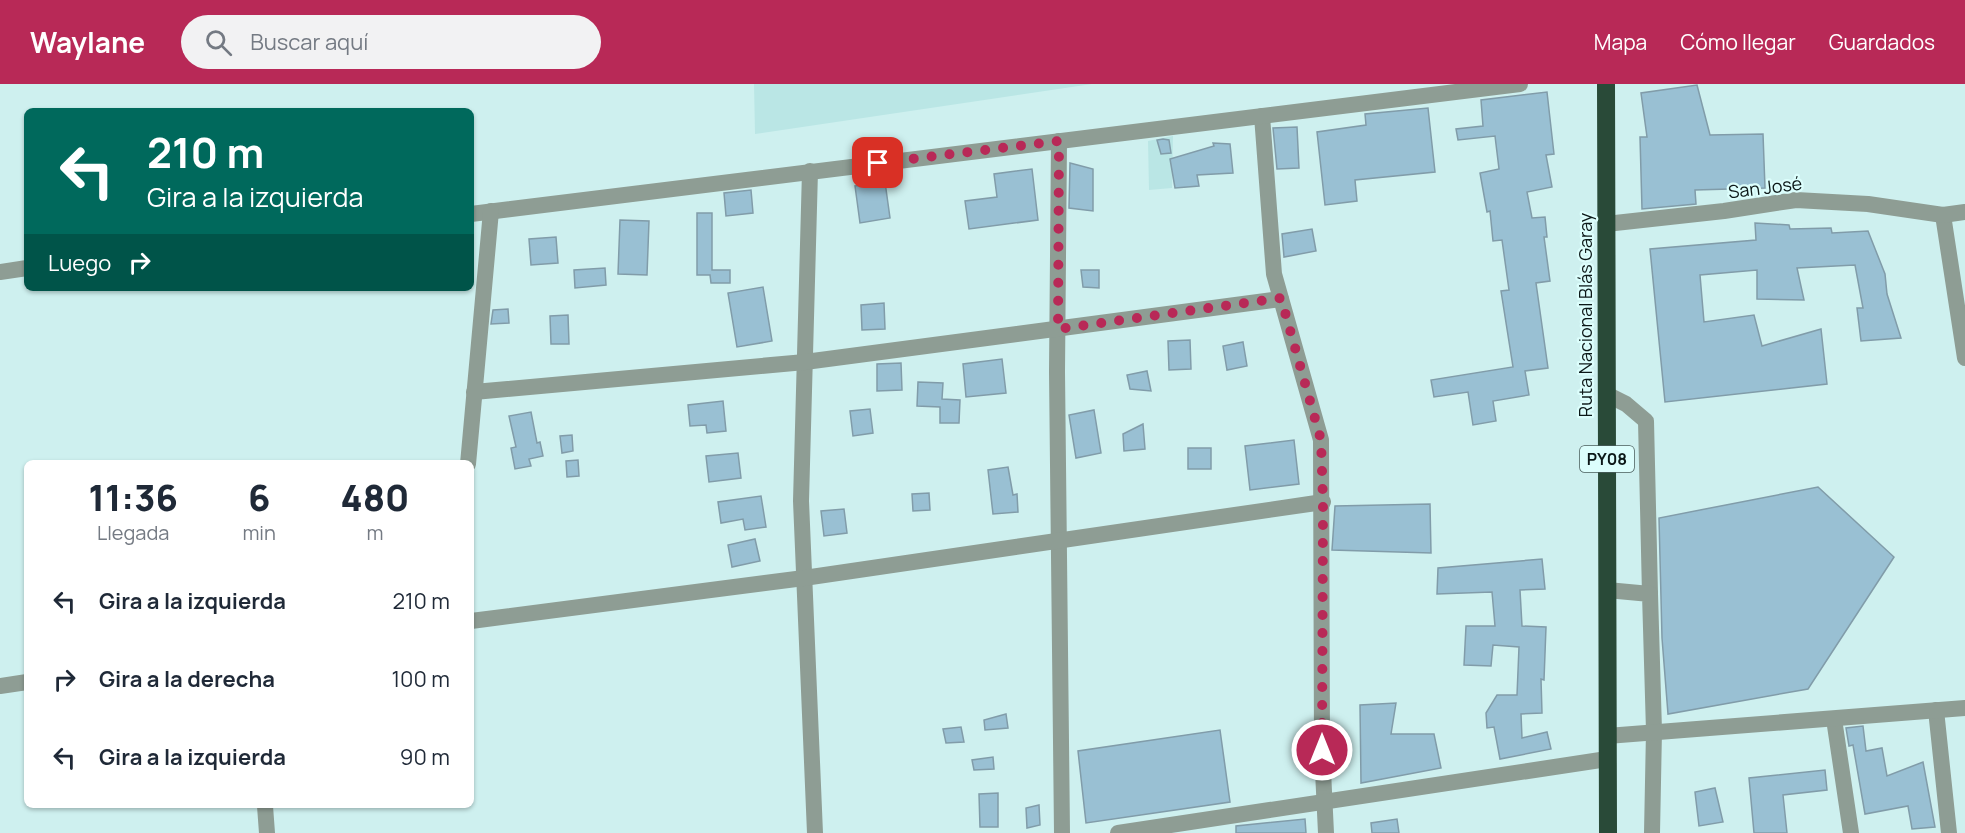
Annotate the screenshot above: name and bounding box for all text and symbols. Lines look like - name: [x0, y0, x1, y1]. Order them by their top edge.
- search box: [181, 15, 601, 69]
- text: Waylane: [30, 23, 145, 61]
- icon: search: [202, 26, 235, 59]
- text: Buscar aquí: [250, 27, 368, 57]
- text: Mapa: [1594, 28, 1647, 56]
- text: Cómo llegar: [1680, 28, 1796, 56]
- text: Guardados: [1829, 28, 1935, 56]
- text: 210 m: [147, 123, 264, 181]
- icon: left: [48, 132, 126, 210]
- pin: [852, 137, 903, 188]
- icon: arrive: [861, 146, 894, 179]
- street label: San José: [1727, 171, 1803, 203]
- text: Gira a la izquierda: [147, 178, 363, 215]
- street label: Ruta Nacional Blás Garay: [1573, 212, 1597, 417]
- icon: right: [123, 246, 156, 279]
- text: Luego: [48, 248, 111, 278]
- road number: PY08: [1580, 446, 1634, 472]
- text: 11:36: [89, 473, 178, 522]
- text: 6: [248, 473, 270, 522]
- text: 480: [341, 473, 409, 522]
- text: Llegada: [97, 519, 169, 546]
- text: min: [242, 519, 276, 546]
- text: m: [366, 519, 383, 546]
- icon: left: [48, 585, 81, 618]
- text: Gira a la izquierda: [99, 586, 286, 616]
- text: 210 m: [392, 586, 450, 616]
- icon: right: [48, 663, 81, 696]
- text: Gira a la derecha: [99, 664, 275, 694]
- text: 100 m: [392, 664, 450, 694]
- position arrow: [1290, 718, 1354, 782]
- icon: left: [48, 741, 81, 774]
- text: Gira a la izquierda: [99, 742, 286, 772]
- text: 90 m: [400, 742, 450, 772]

